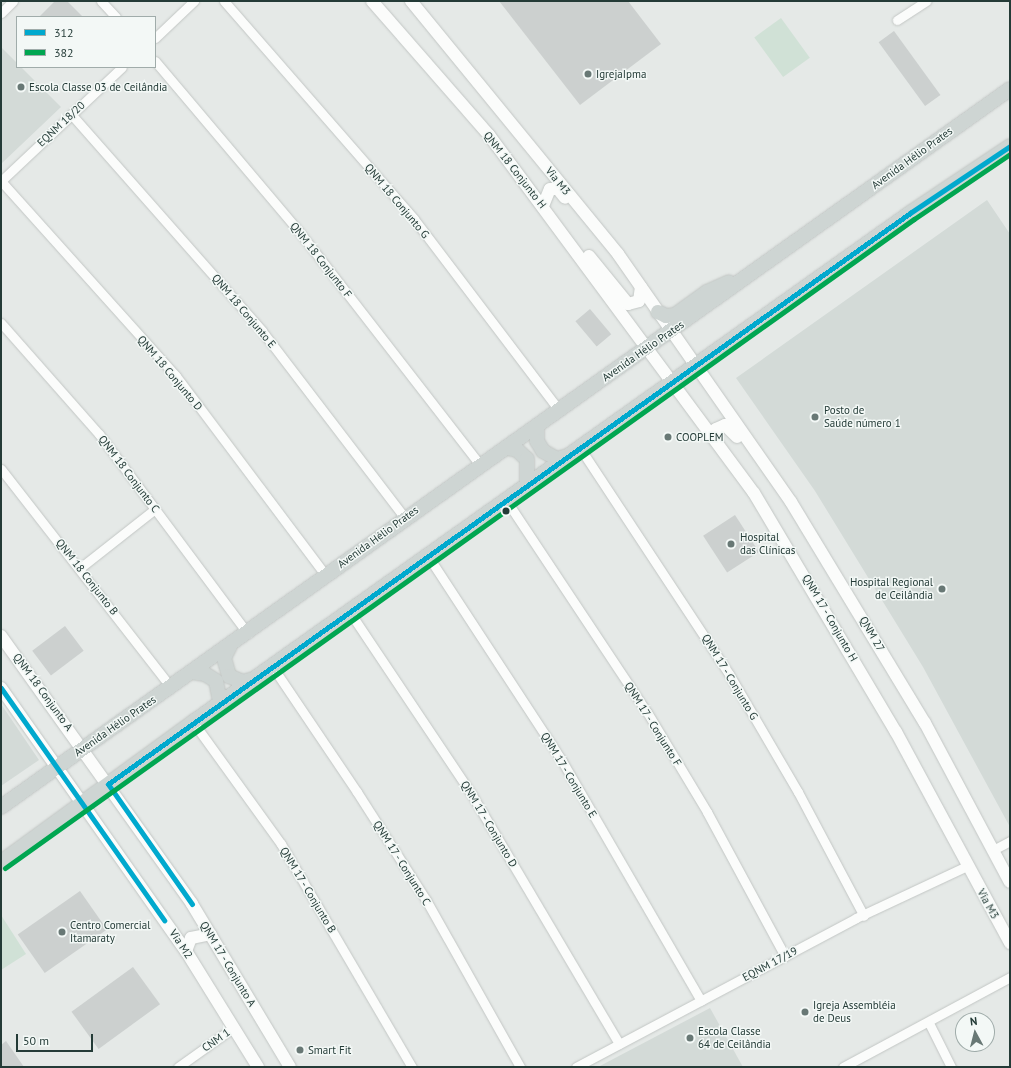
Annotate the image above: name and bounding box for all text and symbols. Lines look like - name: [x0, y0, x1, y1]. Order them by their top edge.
- legend: [16, 16, 156, 68]
- text: 312: [54, 25, 74, 40]
- text: 382: [54, 45, 74, 60]
- place label: IgrejaIpma: [596, 67, 646, 81]
- marker: IgrejaIpma: [583, 69, 593, 79]
- place label: Escola Classe 03 de Ceilândia: [29, 80, 167, 94]
- marker: Escola Classe 03 de Ceilândia: [16, 82, 26, 92]
- street label: EQNM 18/20: [34, 99, 88, 149]
- street label: Avenida Hélio Prates: [869, 124, 955, 192]
- street label: QNM 18 Conjunto H: [481, 129, 549, 211]
- street label: QNM 18 Conjunto G: [362, 161, 432, 241]
- street label: Via M3: [543, 164, 573, 198]
- street label: QNM 18 Conjunto F: [287, 220, 355, 300]
- street label: QNM 18 Conjunto E: [209, 271, 279, 351]
- street label: Avenida Hélio Prates: [600, 318, 686, 384]
- street label: QNM 18 Conjunto D: [135, 333, 205, 413]
- place label: Posto de Saúde número 1: [824, 404, 901, 430]
- marker: Posto de Saúde número 1: [809, 411, 821, 423]
- place label: COOPLEM: [676, 430, 723, 444]
- marker: COOPLEM: [663, 432, 673, 442]
- street label: QNM 18 Conjunto C: [96, 433, 162, 515]
- street label: Avenida Hélio Prates: [335, 503, 421, 571]
- unlabelled marker: [501, 506, 511, 516]
- place label: Hospital das Clínicas: [740, 531, 795, 557]
- street label: QNM 18 Conjunto B: [53, 536, 121, 618]
- marker: Hospital das Clínicas: [725, 538, 737, 550]
- street label: QNM 17 - Conjunto H: [799, 571, 861, 665]
- place label: Hospital Regional de Ceilândia: [850, 576, 933, 602]
- marker: Hospital Regional de Ceilândia: [936, 583, 948, 595]
- street label: QNM 27: [857, 614, 887, 654]
- street label: QNM 17 - Conjunto G: [699, 631, 761, 723]
- street label: QNM 18 Conjunto A: [10, 650, 76, 734]
- street label: QNM 17 - Conjunto F: [621, 678, 685, 770]
- street label: Avenida Hélio Prates: [72, 693, 158, 759]
- street label: QNM 17 - Conjunto E: [538, 729, 600, 821]
- street label: QNM 17 - Conjunto D: [457, 777, 521, 871]
- street label: QNM 17 - Conjunto C: [370, 817, 434, 909]
- street label: QNM 17 - Conjunto B: [277, 844, 339, 936]
- street label: Via M3: [974, 887, 1002, 921]
- street label: QNM 17 - Conjunto A: [197, 918, 259, 1010]
- place label: Centro Comercial Itamaraty: [70, 919, 150, 945]
- marker: Centro Comercial Itamaraty: [57, 927, 67, 937]
- street label: Via M2: [167, 927, 195, 961]
- street label: EQNM 17/19: [740, 944, 800, 984]
- place label: Igreja Assembléia de Deus: [813, 999, 896, 1025]
- marker: Igreja Assembléia de Deus: [800, 1007, 810, 1017]
- north arrow: [955, 1012, 995, 1052]
- text: N: [969, 1014, 978, 1028]
- place label: Escola Classe 64 de Ceilândia: [698, 1025, 771, 1051]
- scale bar: [18, 1026, 95, 1052]
- street label: CNM 1: [199, 1026, 233, 1054]
- text: 50 m: [23, 1033, 49, 1048]
- marker: Escola Classe 64 de Ceilândia: [685, 1033, 695, 1043]
- place label: Smart Fit: [308, 1043, 351, 1057]
- marker: Smart Fit: [295, 1045, 305, 1055]

